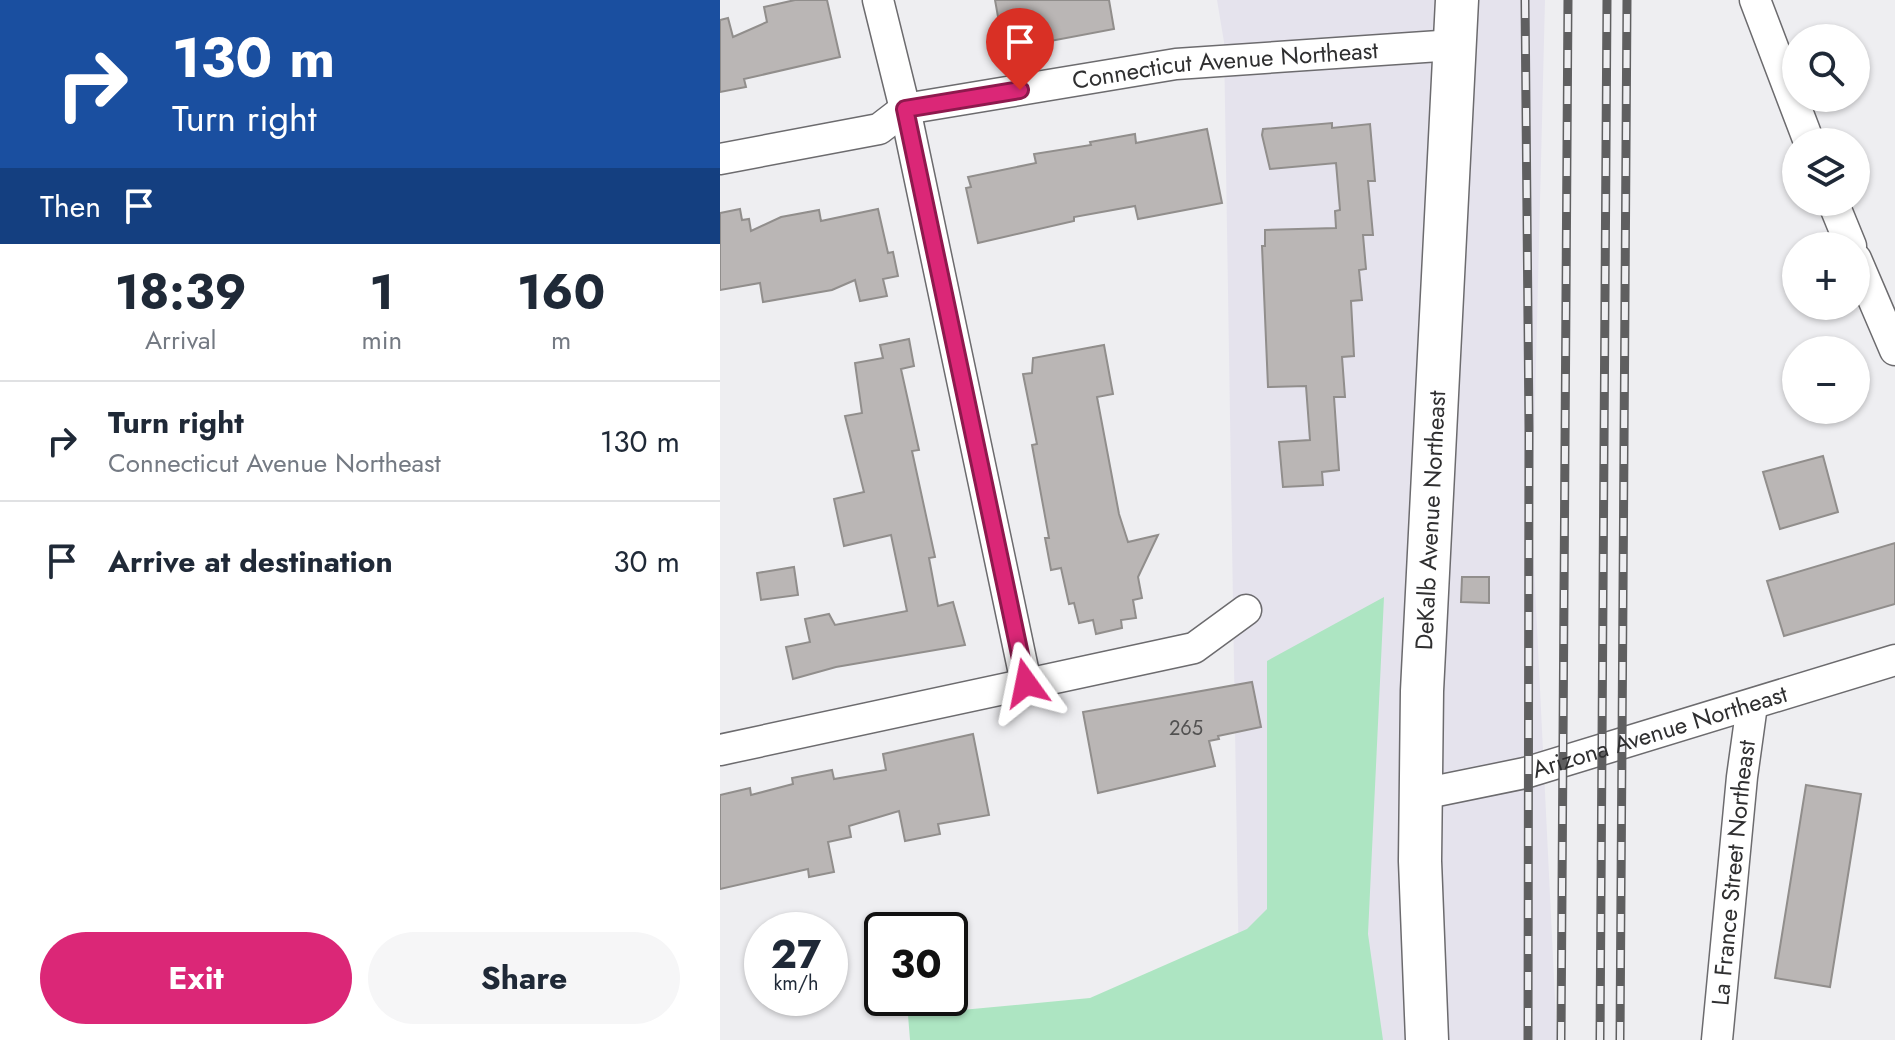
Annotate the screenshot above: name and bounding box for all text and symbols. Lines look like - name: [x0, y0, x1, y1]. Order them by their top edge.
- pin: [986, 8, 1054, 90]
- text: 130 m: [172, 17, 335, 98]
- icon: arrive: [998, 20, 1042, 64]
- map controls: [1782, 24, 1870, 424]
- button: search: [1782, 24, 1870, 112]
- icon: right: [40, 32, 144, 136]
- street label: Connecticut Avenue Northeast: [1069, 32, 1379, 98]
- text: Turn right: [172, 92, 317, 144]
- button: layers: [1782, 128, 1870, 216]
- icon: arrive: [117, 184, 161, 228]
- text: Then: [40, 185, 101, 228]
- button: +: [1782, 232, 1870, 320]
- text: 18:39: [115, 258, 247, 327]
- text: 1: [370, 258, 394, 327]
- text: 160: [517, 258, 605, 327]
- text: Arrival: [145, 321, 217, 359]
- text: min: [361, 321, 402, 359]
- text: m: [551, 321, 571, 359]
- button: −: [1782, 336, 1870, 424]
- street label: DeKalb Avenue Northeast: [1406, 389, 1454, 651]
- text: Turn right: [108, 401, 244, 444]
- icon: right: [40, 419, 84, 463]
- text: 130 m: [600, 420, 680, 463]
- text: Connecticut Avenue Northeast: [108, 444, 441, 482]
- icon: arrive: [40, 539, 84, 583]
- text: Arrive at destination: [108, 540, 393, 583]
- text: 30 m: [613, 540, 680, 583]
- position arrow: [984, 641, 1068, 725]
- street label: Arizona Avenue Northeast: [1528, 676, 1792, 787]
- house number: 265: [1169, 714, 1203, 743]
- street label: La France Street Northeast: [1702, 737, 1764, 1007]
- speed limit sign: 30: [864, 912, 968, 1016]
- text: 27: [771, 925, 821, 983]
- button: Exit: [40, 932, 352, 1024]
- button: Share: [368, 932, 680, 1024]
- text: km/h: [773, 969, 819, 998]

